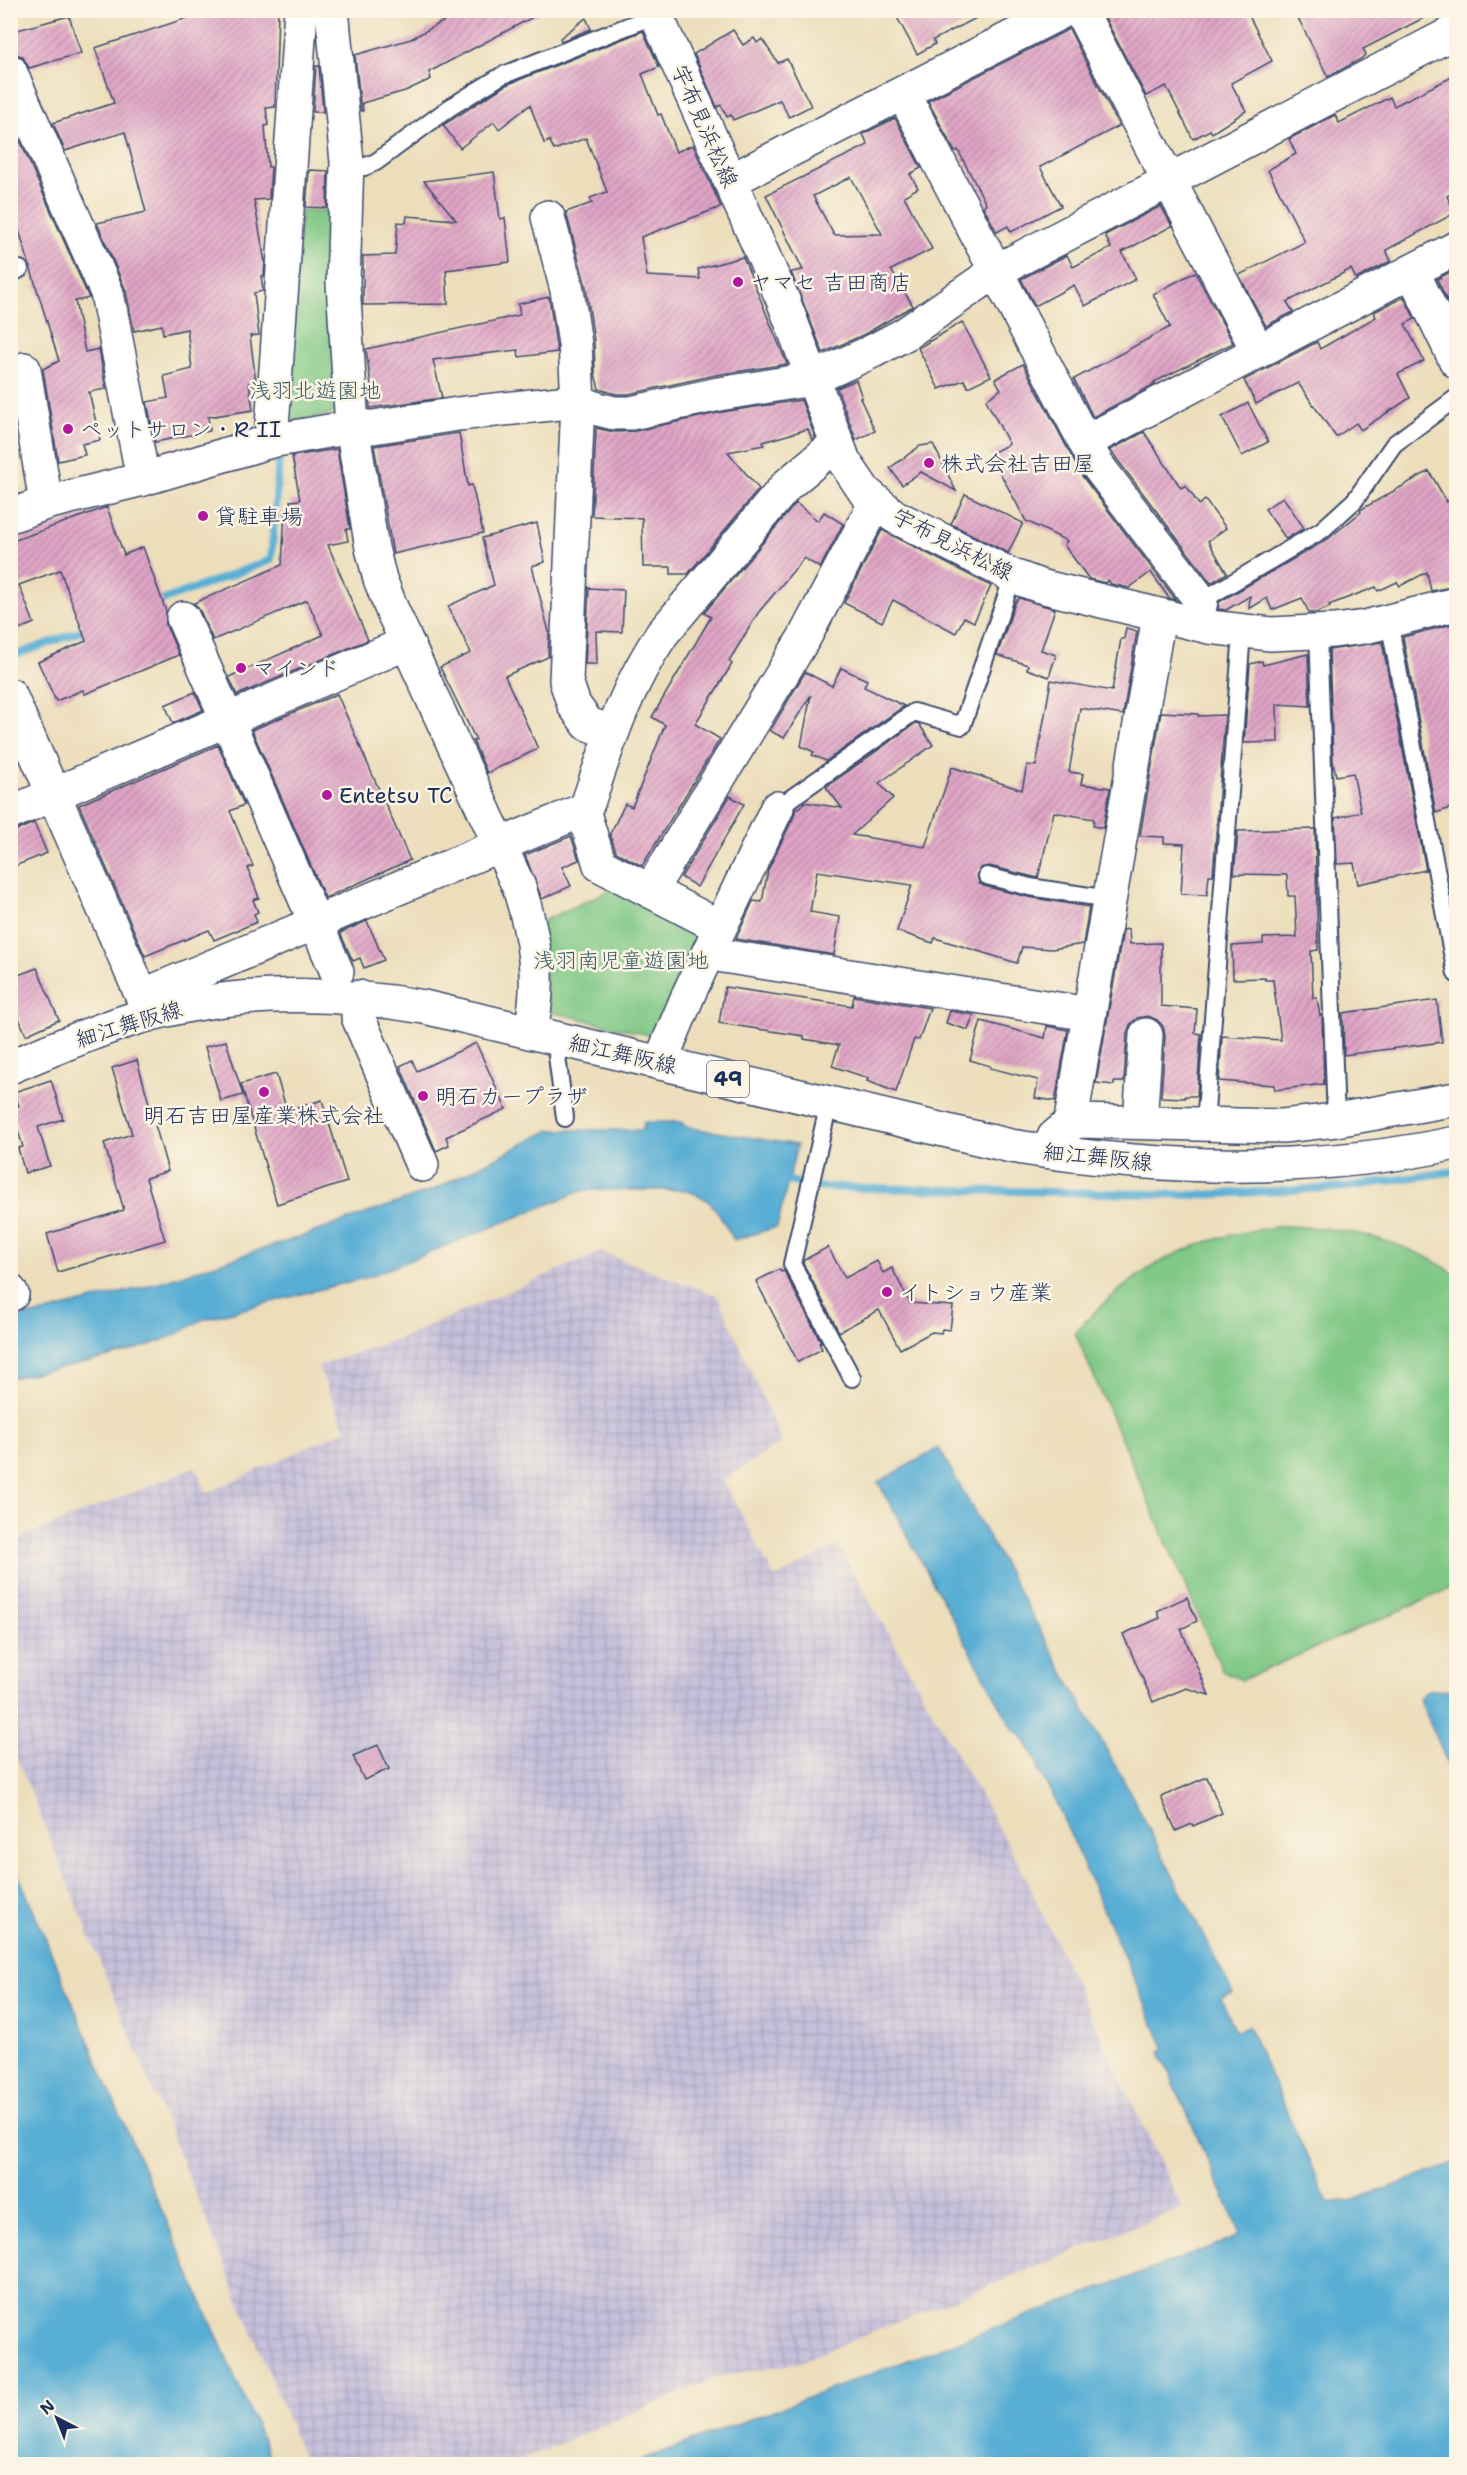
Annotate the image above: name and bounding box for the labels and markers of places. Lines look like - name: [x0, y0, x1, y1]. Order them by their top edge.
- place label: ヤマセ 吉田商店: [750, 268, 912, 297]
- marker: ヤマセ 吉田商店: [731, 275, 745, 289]
- place label: ペットサロン・R II: [80, 415, 281, 444]
- marker: ペットサロン・R II: [61, 422, 75, 436]
- place label: 株式会社吉田屋: [941, 449, 1095, 478]
- marker: 株式会社吉田屋: [922, 456, 936, 470]
- place label: 貸駐車場: [215, 502, 303, 531]
- marker: 貸駐車場: [196, 509, 210, 523]
- place label: マインド: [253, 654, 340, 683]
- marker: マインド: [234, 661, 248, 675]
- place label: Entetsu TC: [339, 781, 452, 810]
- marker: Entetsu TC: [320, 788, 334, 802]
- place label: 明石カープラザ: [435, 1082, 588, 1111]
- marker: 明石吉田屋産業株式会社: [257, 1085, 271, 1099]
- marker: 明石カープラザ: [416, 1089, 430, 1103]
- place label: 明石吉田屋産業株式会社: [143, 1101, 385, 1130]
- place label: イトショウ産業: [899, 1278, 1052, 1307]
- marker: イトショウ産業: [880, 1285, 894, 1299]

